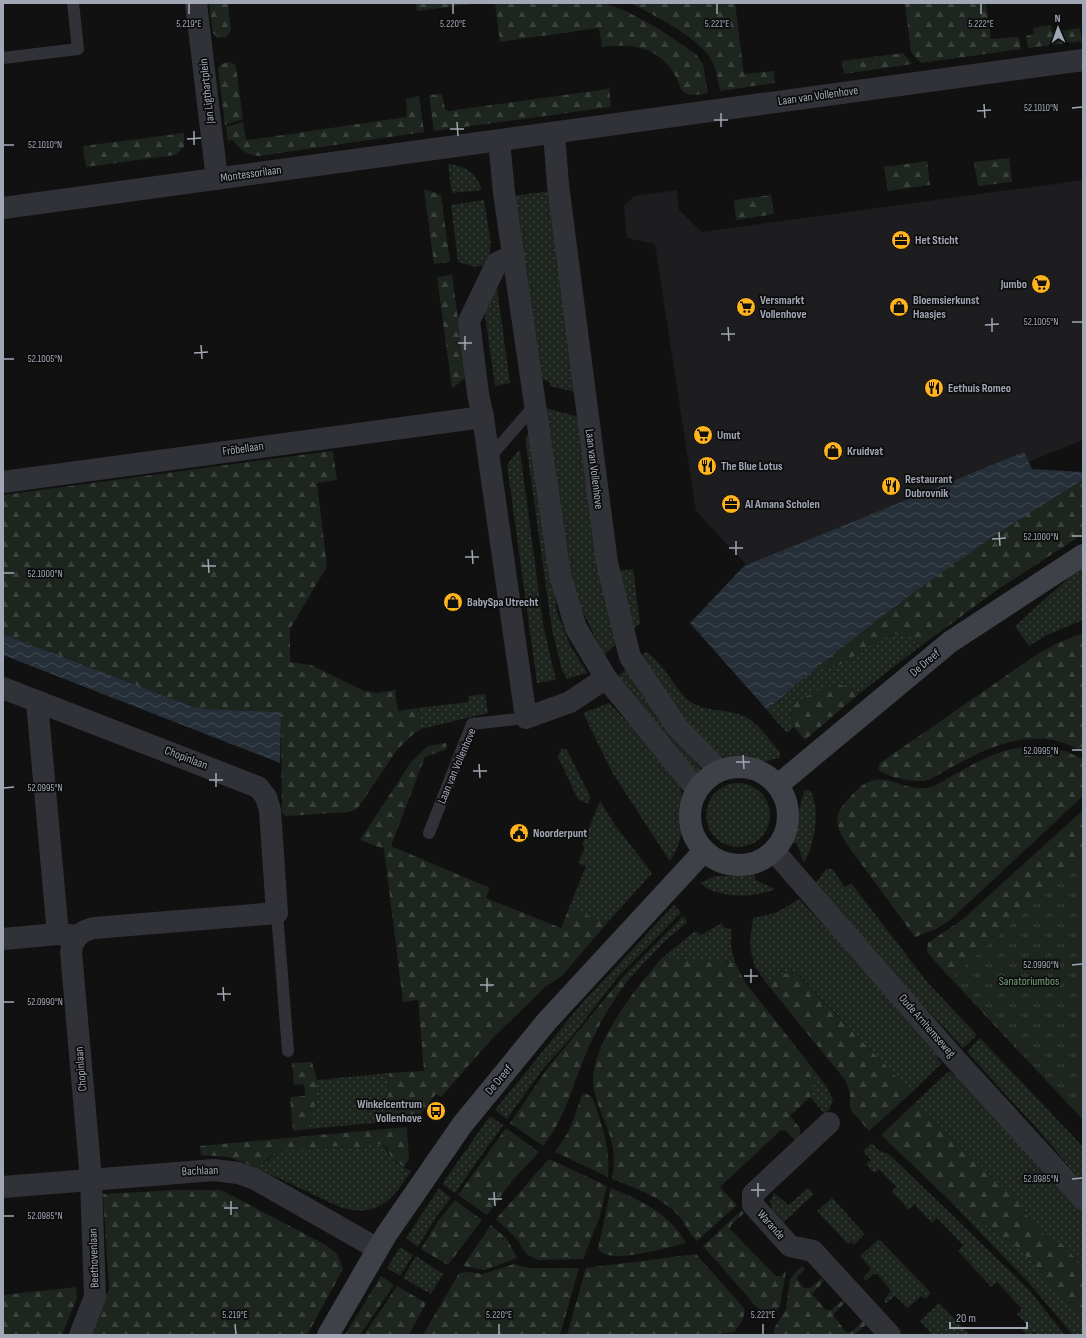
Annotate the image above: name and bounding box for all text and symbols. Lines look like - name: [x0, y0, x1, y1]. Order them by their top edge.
- north arrow: [1038, 8, 1078, 48]
- text: N: [1055, 12, 1061, 25]
- text: 5.219°E: [176, 18, 202, 30]
- text: 5.220°E: [440, 18, 466, 30]
- text: 5.221°E: [705, 18, 729, 30]
- text: 5.222°E: [968, 18, 994, 30]
- street label: Jan Ligthartplein: [196, 58, 218, 125]
- street label: Laan van Vollenhove: [777, 83, 859, 109]
- text: 52.1010°N: [1024, 102, 1058, 114]
- text: 52.1010°N: [28, 139, 62, 151]
- street label: Montessorilaan: [220, 162, 282, 186]
- office icon: Het Sticht: [890, 229, 912, 251]
- place label: Het Sticht: [915, 233, 959, 248]
- supermarket icon: Jumbo: [1030, 273, 1052, 295]
- place label: Jumbo: [1000, 277, 1027, 292]
- place label: Versmarkt Vollenhove: [760, 293, 807, 322]
- place label: Bloemsierkunst Haasjes: [913, 293, 980, 322]
- supermarket icon: Versmarkt Vollenhove: [735, 296, 757, 318]
- shop icon: Bloemsierkunst Haasjes: [888, 296, 910, 318]
- text: 52.1005°N: [1024, 316, 1058, 328]
- text: 52.1005°N: [28, 353, 62, 365]
- restaurant icon: Eethuis Romeo: [923, 377, 945, 399]
- place label: Eethuis Romeo: [948, 381, 1011, 396]
- supermarket icon: Umut: [692, 424, 714, 446]
- street label: Laan van Vollenhove: [582, 428, 606, 510]
- place label: Umut: [717, 428, 740, 443]
- street label: Fröbellaan: [221, 439, 265, 459]
- shop icon: Kruidvat: [822, 440, 844, 462]
- place label: Kruidvat: [847, 444, 883, 459]
- restaurant icon: The Blue Lotus: [696, 455, 718, 477]
- place label: The Blue Lotus: [721, 459, 783, 474]
- place label: Restaurant Dubrovnik: [905, 472, 952, 501]
- restaurant icon: Restaurant Dubrovnik: [880, 475, 902, 497]
- office icon: Al Amana Scholen: [720, 493, 742, 515]
- place label: Al Amana Scholen: [744, 497, 820, 512]
- text: 52.1000°N: [1023, 531, 1059, 543]
- text: 52.1000°N: [27, 568, 63, 580]
- shop icon: BabySpa Utrecht: [442, 591, 464, 613]
- place label: BabySpa Utrecht: [467, 595, 539, 610]
- street label: De Dreef: [907, 646, 944, 680]
- street label: Laan van Vollenhove: [434, 726, 480, 806]
- street label: Chopinlaan: [162, 743, 210, 773]
- text: 52.0995°N: [1023, 745, 1059, 757]
- text: 52.0995°N: [27, 782, 63, 794]
- public building icon: Noorderpunt: [508, 822, 530, 844]
- place label: Noorderpunt: [533, 826, 587, 841]
- text: 52.0990°N: [1023, 959, 1059, 971]
- park label: Sanatoriumbos: [999, 974, 1059, 989]
- street label: Oude Arnhemseweg: [895, 991, 959, 1061]
- text: 52.0990°N: [27, 996, 63, 1008]
- street label: Chopinlaan: [72, 1046, 90, 1092]
- street label: De Dreef: [482, 1061, 516, 1098]
- place label: Winkelcentrum Vollenhove: [357, 1097, 422, 1126]
- bus stop icon: Winkelcentrum Vollenhove: [425, 1100, 447, 1122]
- street label: Bachlaan: [181, 1163, 219, 1179]
- text: 52.0985°N: [1023, 1173, 1059, 1185]
- street label: Warande: [754, 1207, 788, 1243]
- text: 52.0985°N: [27, 1210, 63, 1222]
- street label: Beethovenlaan: [85, 1228, 103, 1288]
- scale bar: [950, 1304, 1027, 1330]
- text: 5.219°E: [222, 1309, 248, 1321]
- text: 5.220°E: [486, 1309, 512, 1321]
- text: 5.221°E: [751, 1309, 775, 1321]
- text: 20 m: [956, 1311, 976, 1326]

